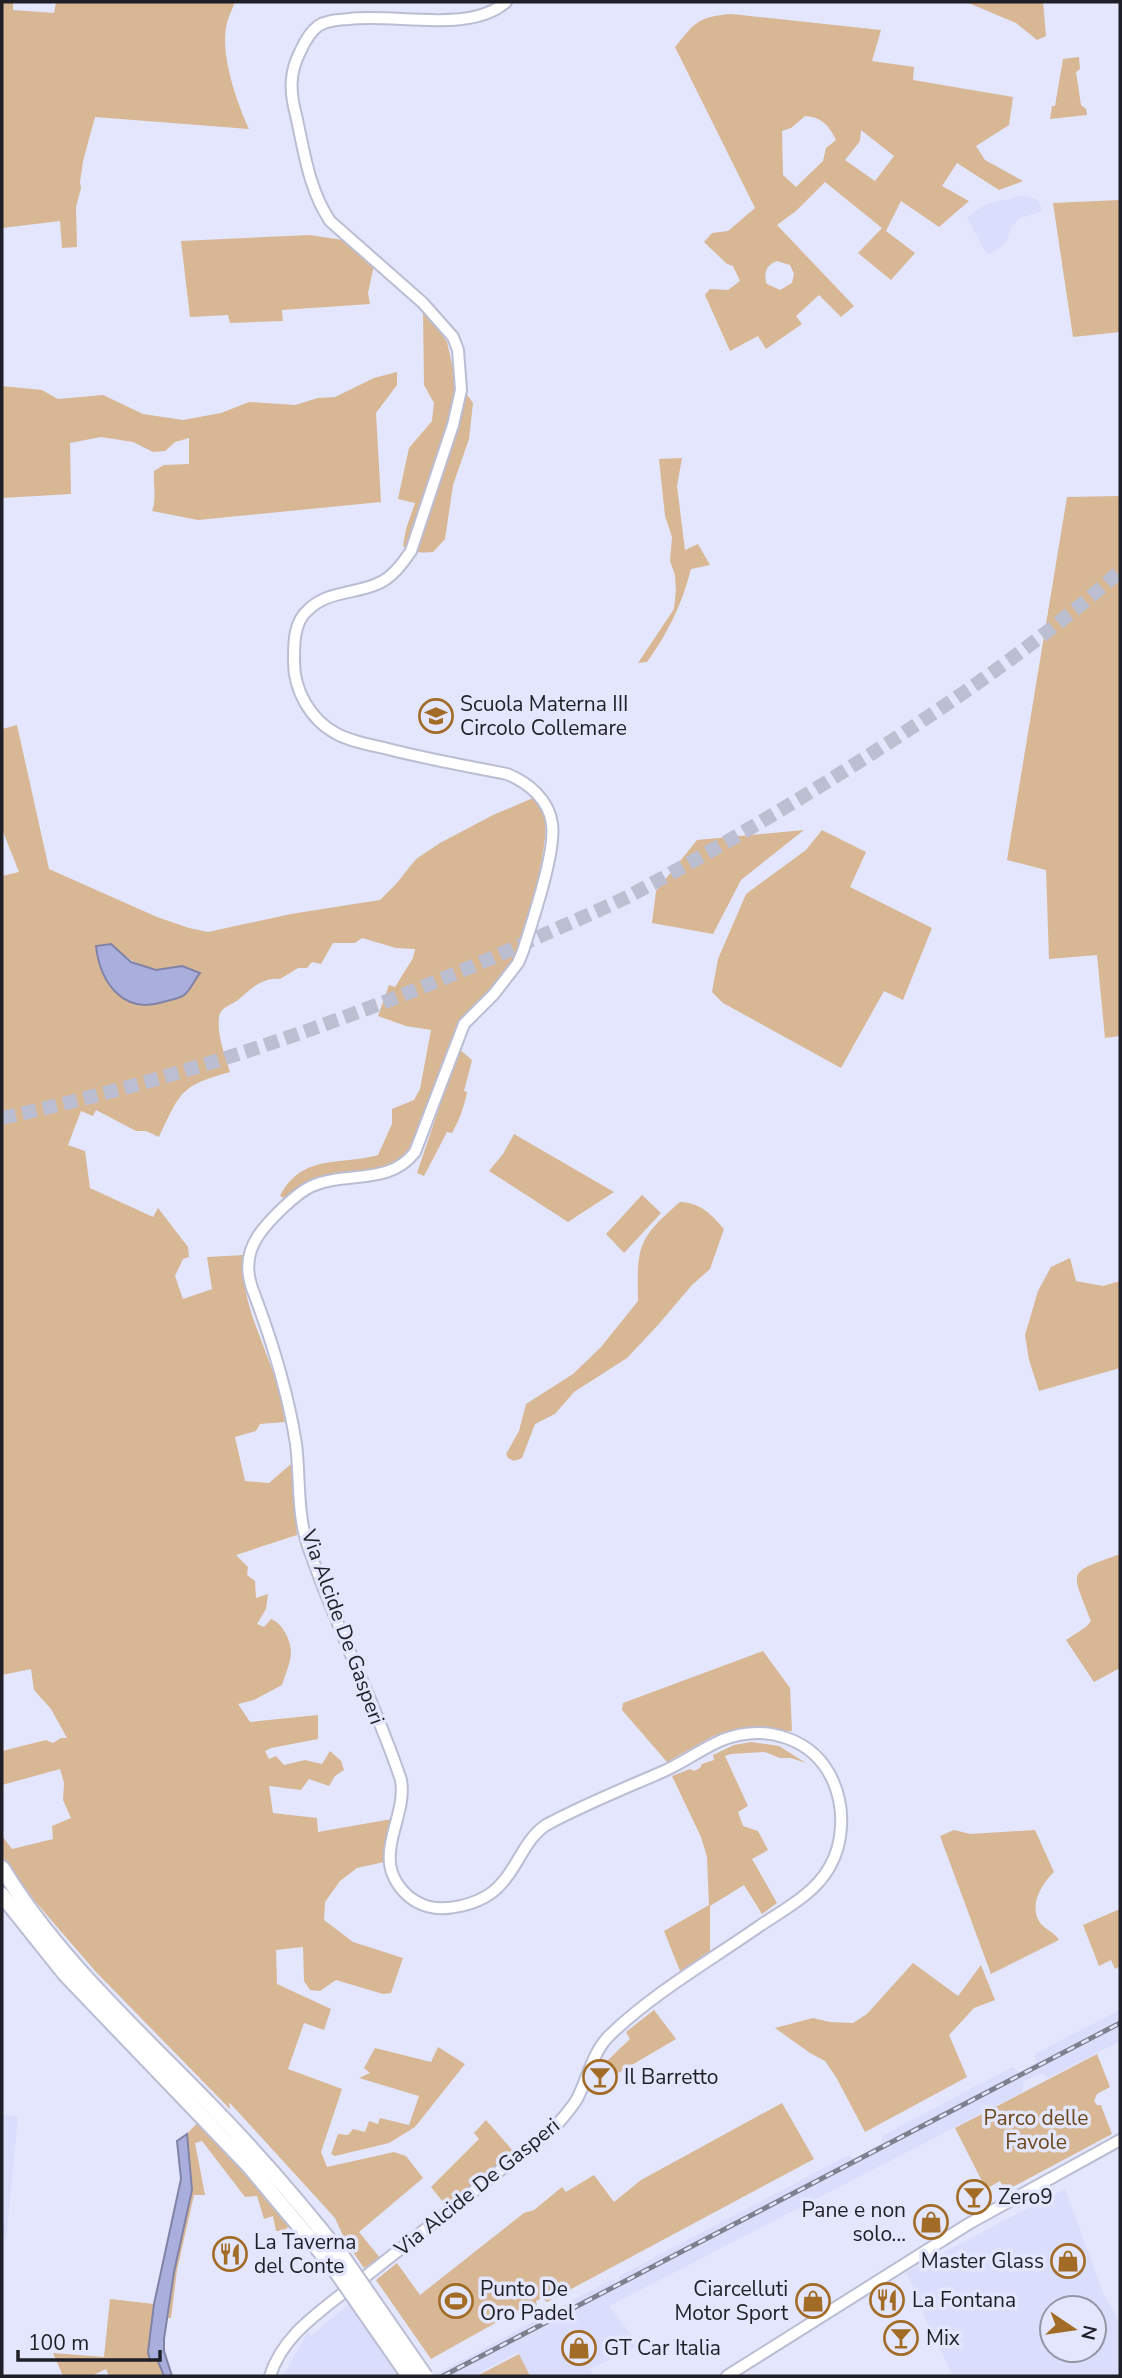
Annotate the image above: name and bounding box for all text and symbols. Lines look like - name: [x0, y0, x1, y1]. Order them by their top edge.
- place label: Scuola Materna III Circolo Collemare: [460, 690, 628, 742]
- school or university icon: Scuola Materna III Circolo Collemare: [417, 697, 455, 735]
- street label: Via Alcide De Gasperi: [294, 1525, 391, 1728]
- bar icon: Il Barretto: [581, 2058, 619, 2096]
- place label: Il Barretto: [624, 2063, 718, 2091]
- park label: Parco delle Favole: [984, 2104, 1088, 2156]
- street label: Via Alcide De Gasperi: [388, 2112, 566, 2263]
- bar icon: Zero9: [955, 2178, 993, 2216]
- place label: Zero9: [998, 2183, 1053, 2211]
- place label: Pane e non solo...: [801, 2196, 906, 2248]
- shop icon: Pane e non solo...: [912, 2203, 950, 2241]
- place label: La Taverna del Conte: [254, 2228, 356, 2280]
- restaurant icon: La Taverna del Conte: [211, 2235, 249, 2273]
- shop icon: Master Glass: [1049, 2242, 1087, 2280]
- place label: Master Glass: [921, 2247, 1044, 2275]
- place label: Punto De Oro Padel: [480, 2275, 575, 2327]
- place label: Ciarcelluti Motor Sport: [674, 2275, 789, 2327]
- restaurant icon: La Fontana: [868, 2281, 906, 2319]
- sports icon: Punto De Oro Padel: [437, 2282, 475, 2320]
- shop icon: Ciarcelluti Motor Sport: [794, 2282, 832, 2320]
- place label: La Fontana: [912, 2286, 1016, 2314]
- north arrow: [1038, 2294, 1108, 2364]
- scale bar: [18, 2318, 159, 2362]
- bar icon: Mix: [882, 2319, 920, 2357]
- text: N: [1074, 2323, 1103, 2342]
- place label: Mix: [926, 2324, 960, 2352]
- text: 100 m: [28, 2329, 89, 2357]
- shop icon: GT Car Italia: [560, 2329, 598, 2367]
- place label: GT Car Italia: [604, 2334, 721, 2362]

